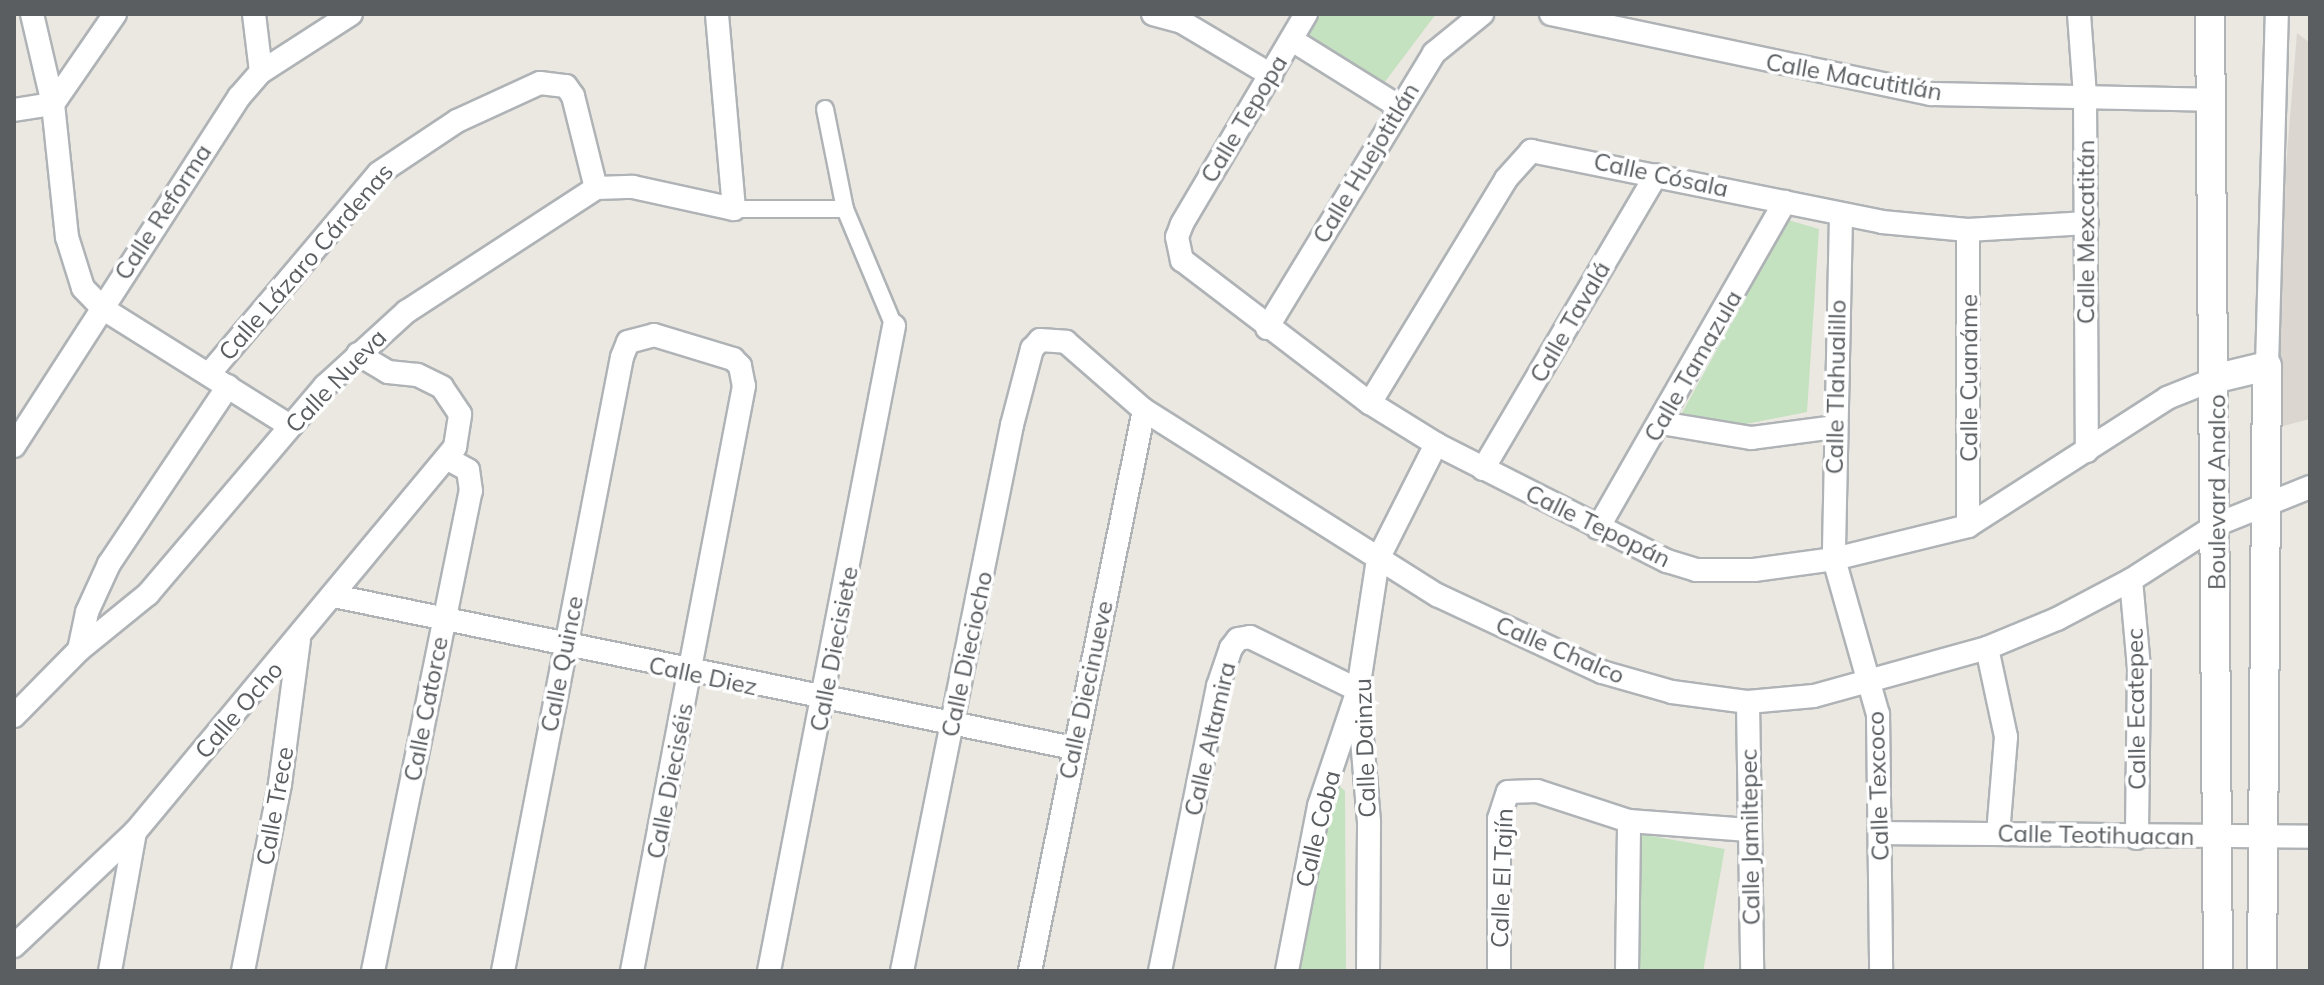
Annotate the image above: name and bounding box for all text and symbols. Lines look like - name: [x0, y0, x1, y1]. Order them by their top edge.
- street label: Calle Macutitlán: [1764, 47, 1944, 107]
- street label: Calle Tepopa: [1195, 50, 1293, 188]
- street label: Calle Huejotitlán: [1307, 77, 1425, 249]
- street label: Calle Reforma: [108, 139, 218, 285]
- street label: Calle Mexcatitán: [2072, 140, 2100, 324]
- street label: Calle Cósala: [1591, 147, 1731, 203]
- street label: Calle Lázaro Cárdenas: [213, 158, 399, 366]
- street label: Calle Tavalá: [1524, 256, 1616, 388]
- street label: Calle Tamazula: [1638, 285, 1748, 447]
- street label: Calle Cuanáme: [1955, 294, 1983, 462]
- street label: Calle Tlahualillo: [1820, 299, 1852, 475]
- street label: Calle Nueva: [280, 323, 392, 439]
- street label: Boulevard Analco: [2203, 394, 2231, 590]
- street label: Calle Tepopán: [1521, 478, 1675, 574]
- street label: Calle Diecisiete: [804, 564, 864, 734]
- street label: Calle Dieciocho: [935, 568, 999, 740]
- street label: Calle Quince: [535, 594, 589, 734]
- street label: Calle Diecinueve: [1053, 598, 1119, 782]
- street label: Calle Chalco: [1491, 610, 1629, 690]
- street label: Calle Ecatepec: [2120, 628, 2152, 790]
- street label: Calle Catorce: [398, 634, 454, 784]
- street label: Calle Diez: [646, 650, 760, 702]
- street label: Calle Ocho: [189, 656, 289, 764]
- street label: Calle Altamira: [1178, 659, 1242, 819]
- street label: Calle Dainzu: [1348, 678, 1382, 818]
- street label: Calle Dieciséis: [641, 701, 699, 861]
- street label: Calle Texcoco: [1861, 711, 1895, 861]
- street label: Calle Trece: [250, 744, 300, 868]
- street label: Calle Jamiltepec: [1734, 748, 1766, 926]
- street label: Calle Coba: [1290, 768, 1346, 890]
- street label: Calle El Tajín: [1485, 808, 1519, 948]
- street label: Calle Teotihuacan: [1997, 819, 2195, 851]

